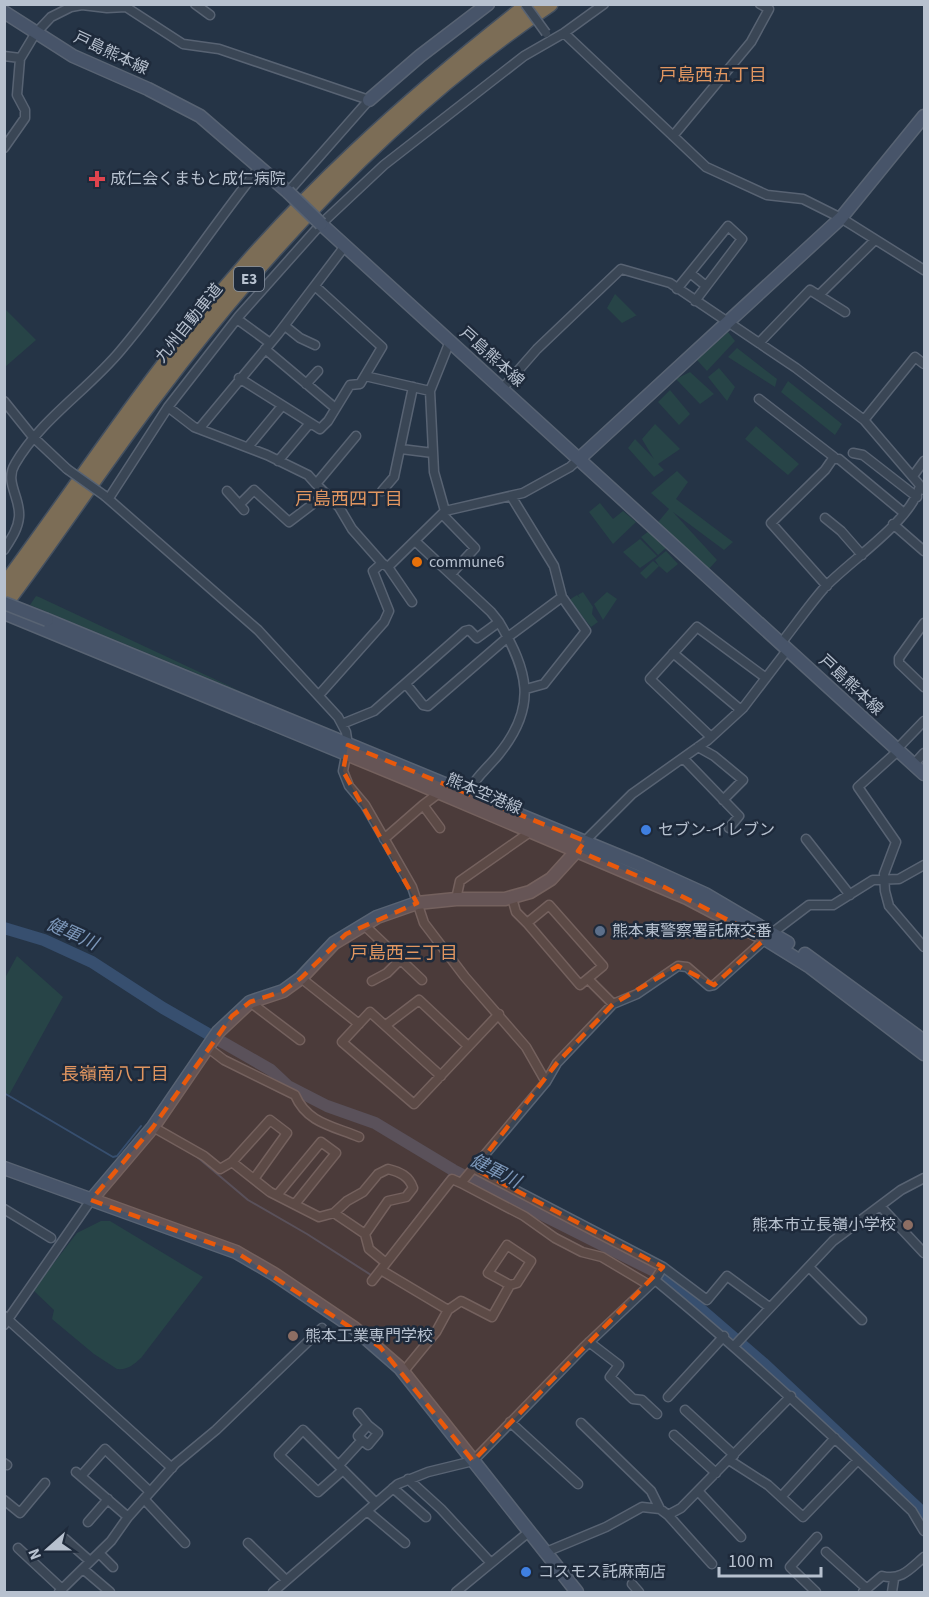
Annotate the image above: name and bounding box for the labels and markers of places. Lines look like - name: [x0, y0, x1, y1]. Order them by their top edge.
- place label: 成仁会くまもと成仁病院: [110, 168, 286, 190]
- marker: 成仁会くまもと成仁病院: [88, 170, 106, 188]
- place label: commune6: [429, 551, 505, 573]
- marker: commune6: [410, 555, 424, 569]
- place label: セブン-イレブン: [658, 819, 775, 841]
- marker: セブン-イレブン: [639, 823, 653, 837]
- place label: 熊本東警察署託麻交番: [612, 920, 772, 942]
- marker: 熊本東警察署託麻交番: [593, 924, 607, 938]
- place label: 熊本市立長嶺小学校: [752, 1214, 896, 1236]
- marker: 熊本市立長嶺小学校: [901, 1218, 915, 1232]
- place label: 熊本工業専門学校: [305, 1325, 433, 1347]
- marker: 熊本工業専門学校: [286, 1329, 300, 1343]
- place label: コスモス託麻南店: [538, 1561, 666, 1583]
- marker: コスモス託麻南店: [519, 1565, 533, 1579]

